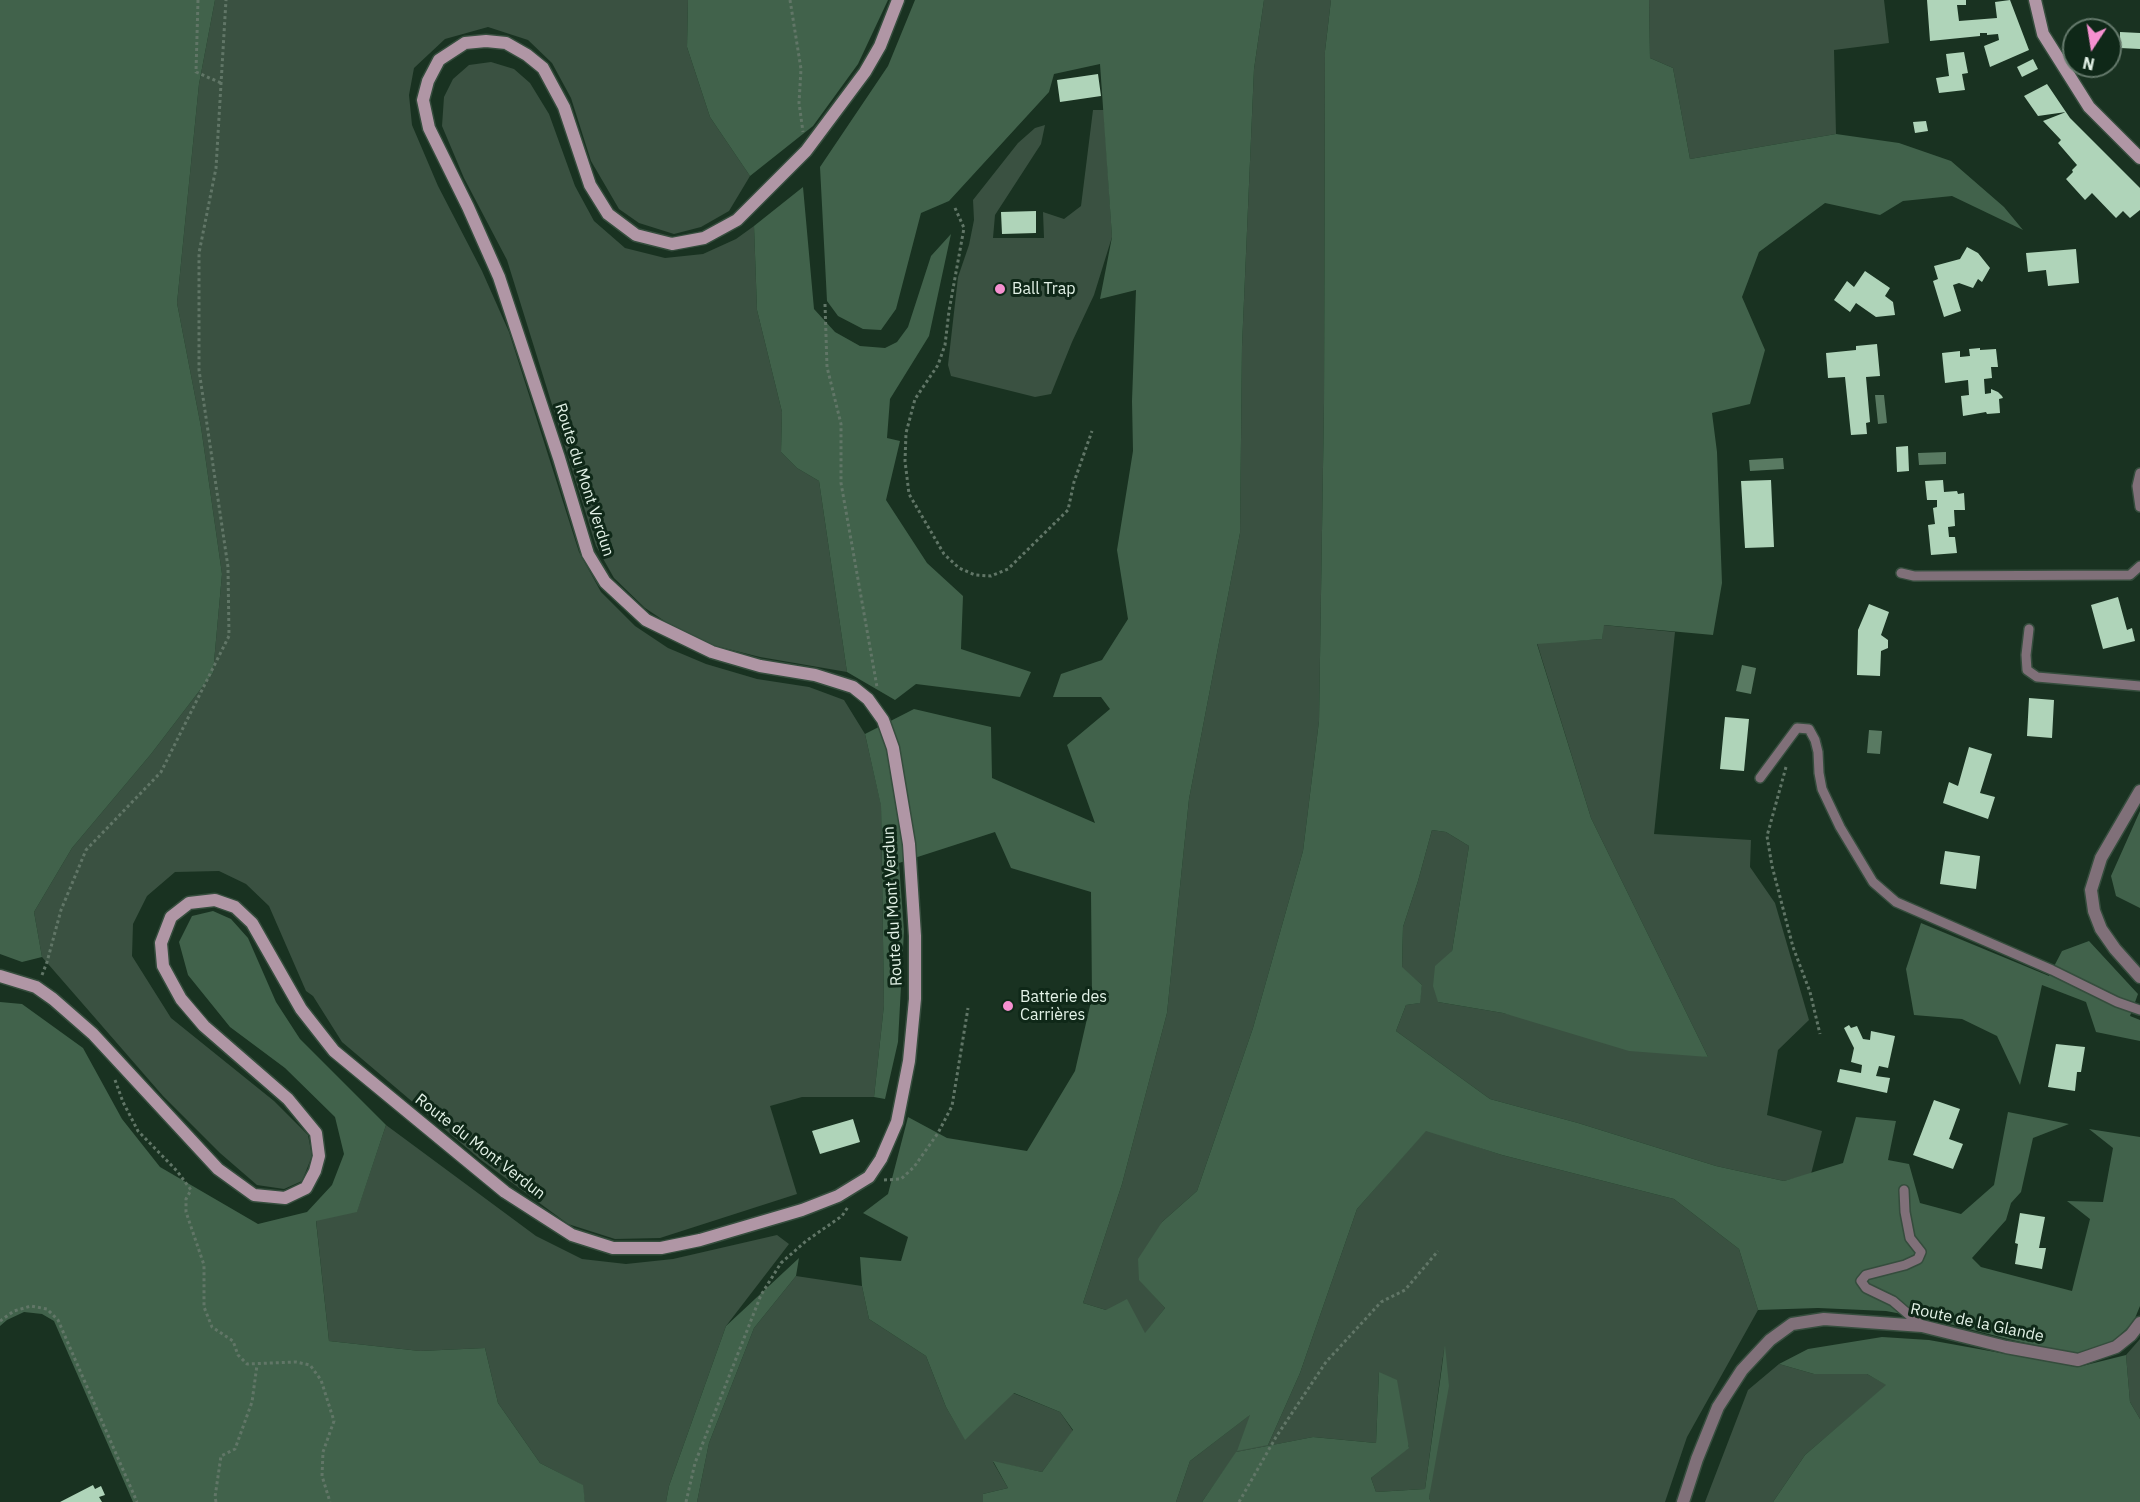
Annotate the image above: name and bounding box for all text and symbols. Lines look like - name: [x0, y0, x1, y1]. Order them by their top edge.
- north arrow: [2062, 18, 2122, 78]
- text: N: [2081, 53, 2096, 75]
- place label: Ball Trap: [1012, 279, 1075, 299]
- marker: Ball Trap: [993, 282, 1007, 296]
- street label: Route du Mont Verdun: [550, 401, 618, 559]
- street label: Route du Mont Verdun: [879, 826, 907, 986]
- place label: Batterie des Carrières: [1020, 987, 1107, 1025]
- marker: Batterie des Carrières: [1001, 999, 1015, 1013]
- street label: Route du Mont Verdun: [411, 1090, 549, 1204]
- street label: Route de la Glande: [1909, 1299, 2045, 1347]

